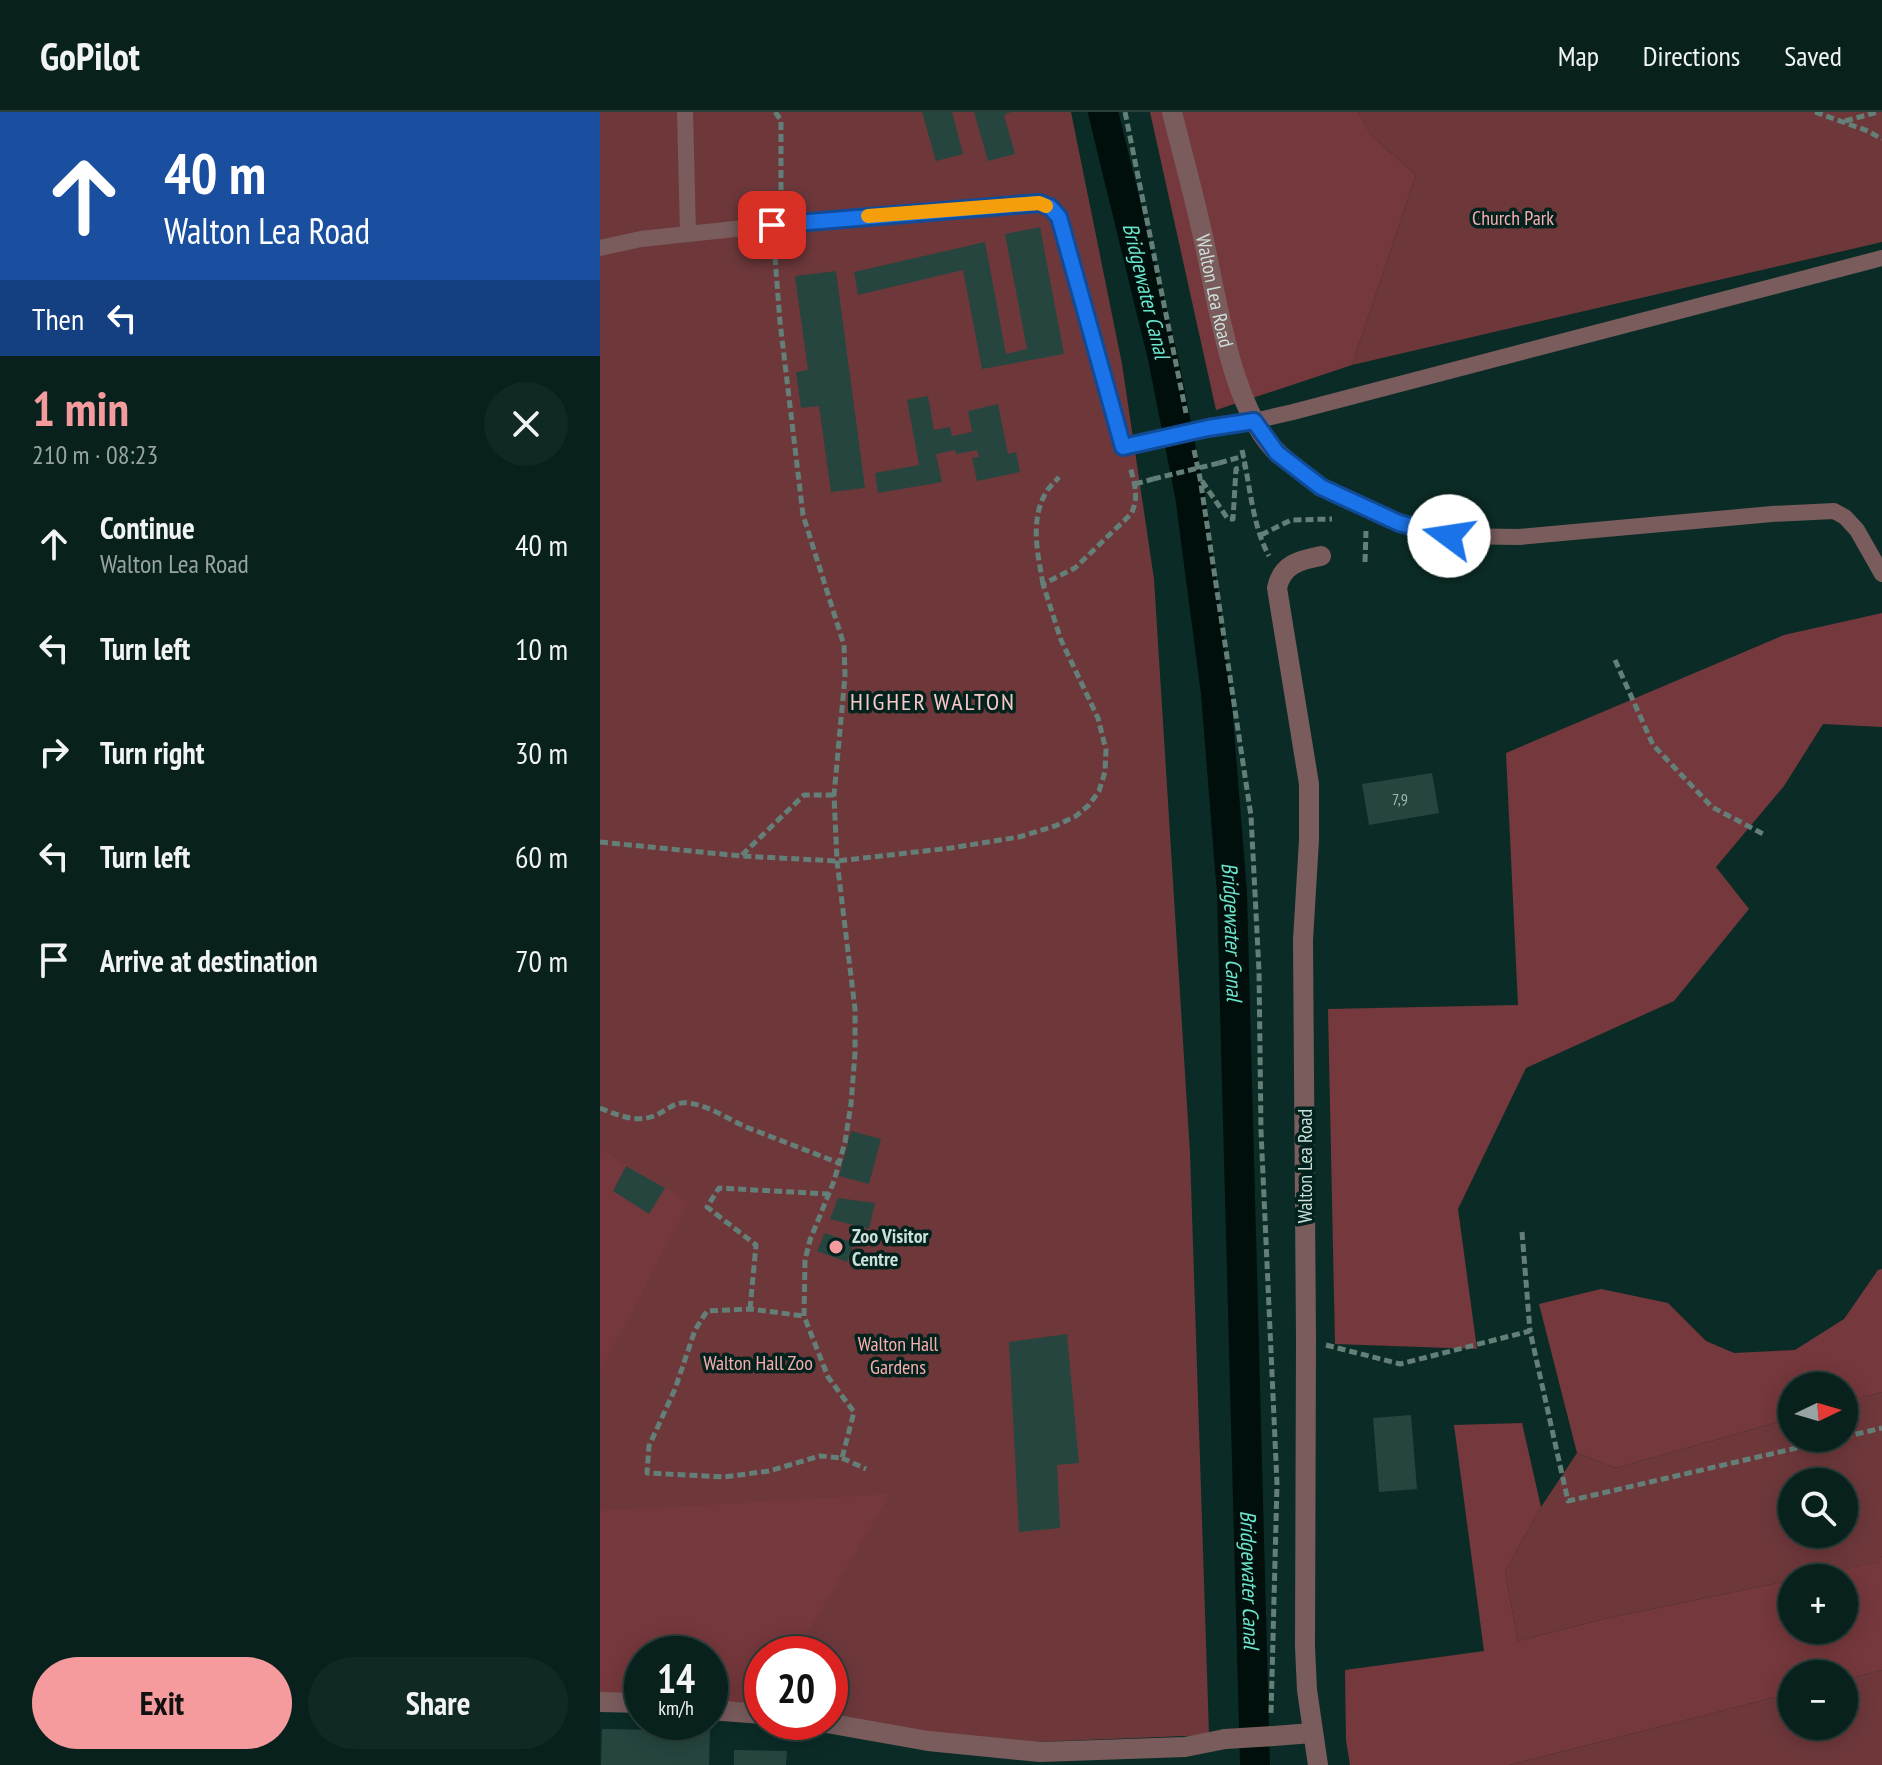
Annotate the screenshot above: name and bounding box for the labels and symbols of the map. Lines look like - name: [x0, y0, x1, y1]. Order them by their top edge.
- pin: [738, 191, 806, 259]
- park label: Church Park: [1472, 205, 1554, 231]
- water label: Bridgewater Canal: [1117, 220, 1177, 363]
- street label: Walton Lea Road: [1190, 232, 1240, 350]
- position arrow: [1407, 494, 1491, 578]
- district label: HIGHER WALTON: [850, 686, 1016, 717]
- house number: 7,9: [1392, 789, 1408, 809]
- water label: Bridgewater Canal: [1216, 861, 1249, 1003]
- street label: Walton Lea Road: [1292, 1109, 1318, 1223]
- place label: Zoo Visitor Centre: [852, 1223, 929, 1272]
- marker: Zoo Visitor Centre: [827, 1238, 845, 1256]
- park label: Walton Hall Gardens: [858, 1331, 939, 1380]
- park label: Walton Hall Zoo: [703, 1350, 813, 1376]
- north arrow: [1778, 1372, 1858, 1452]
- water label: Bridgewater Canal: [1234, 1510, 1266, 1651]
- speed limit sign: 20: [744, 1636, 848, 1740]

